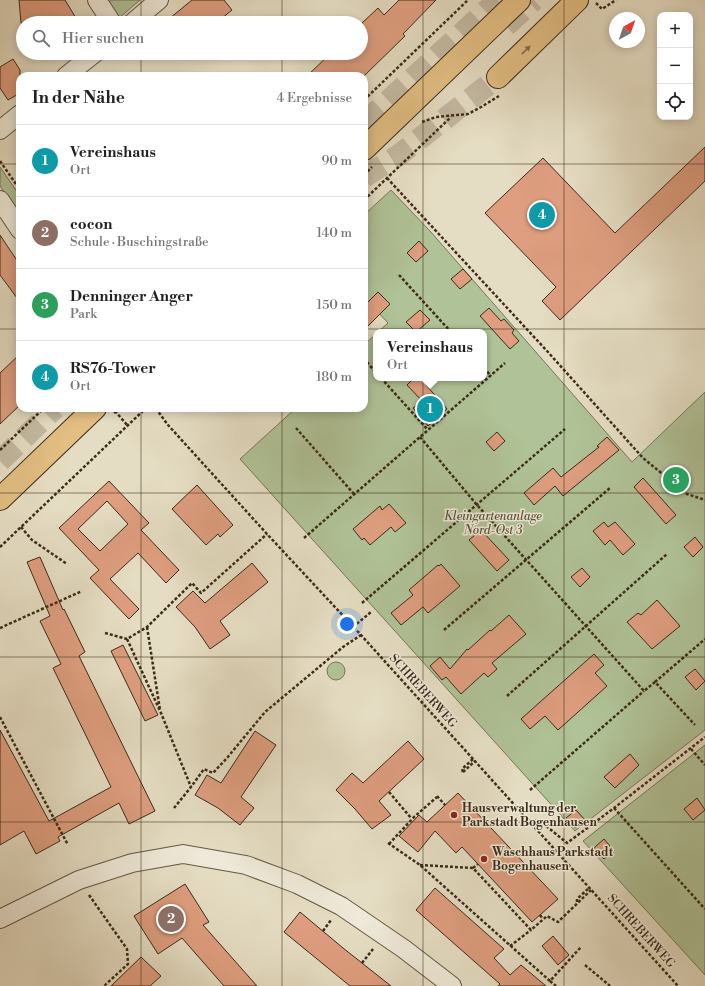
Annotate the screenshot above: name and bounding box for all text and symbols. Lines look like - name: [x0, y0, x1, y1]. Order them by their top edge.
- north arrow: [609, 12, 645, 48]
- map controls: [657, 12, 693, 120]
- button: +: [657, 12, 693, 48]
- search box: [16, 16, 368, 60]
- icon: search: [30, 27, 52, 49]
- text: Hier suchen: [62, 29, 144, 48]
- one-way arrow: [521, 45, 531, 55]
- button: −: [657, 48, 693, 84]
- button: locate: [657, 84, 693, 120]
- text: In der Nähe: [32, 87, 125, 109]
- text: 4 Ergebnisse: [277, 90, 352, 106]
- text: Vereinshaus: [70, 143, 156, 162]
- text: 1: [42, 153, 48, 169]
- text: 90 m: [321, 153, 352, 169]
- text: Ort: [70, 162, 91, 178]
- pin: 4: [529, 200, 555, 230]
- text: cocon: [70, 215, 112, 234]
- text: 2: [41, 225, 49, 241]
- text: 140 m: [316, 225, 352, 241]
- text: Schule · Buschingstraße: [70, 234, 209, 250]
- text: Denninger Anger: [70, 287, 193, 306]
- text: 3: [41, 297, 49, 313]
- text: 150 m: [317, 297, 352, 313]
- text: Park: [70, 306, 97, 322]
- popup: [373, 329, 487, 381]
- text: Vereinshaus: [387, 338, 473, 357]
- text: Ort: [387, 357, 408, 373]
- text: RS76-Tower: [70, 359, 156, 378]
- text: 4: [41, 369, 49, 385]
- text: 180 m: [316, 369, 352, 385]
- text: Ort: [70, 378, 91, 394]
- pin: 1: [417, 394, 443, 424]
- pin: 3: [663, 465, 689, 495]
- park label: Kleingartenanlage Nord-Ost 3: [444, 509, 542, 538]
- your location: [337, 614, 357, 634]
- street label: SCHREBERWEG: [386, 651, 460, 731]
- place label: Hausverwaltung der Parkstadt Bogenhausen: [462, 801, 598, 830]
- marker: Hausverwaltung der Parkstadt Bogenhausen: [449, 810, 459, 820]
- place label: Waschhaus Parkstadt Bogenhausen: [491, 845, 614, 874]
- marker: Waschhaus Parkstadt Bogenhausen: [479, 854, 489, 864]
- street label: SCHREBERWEG: [604, 891, 678, 971]
- pin: 2: [158, 904, 184, 934]

